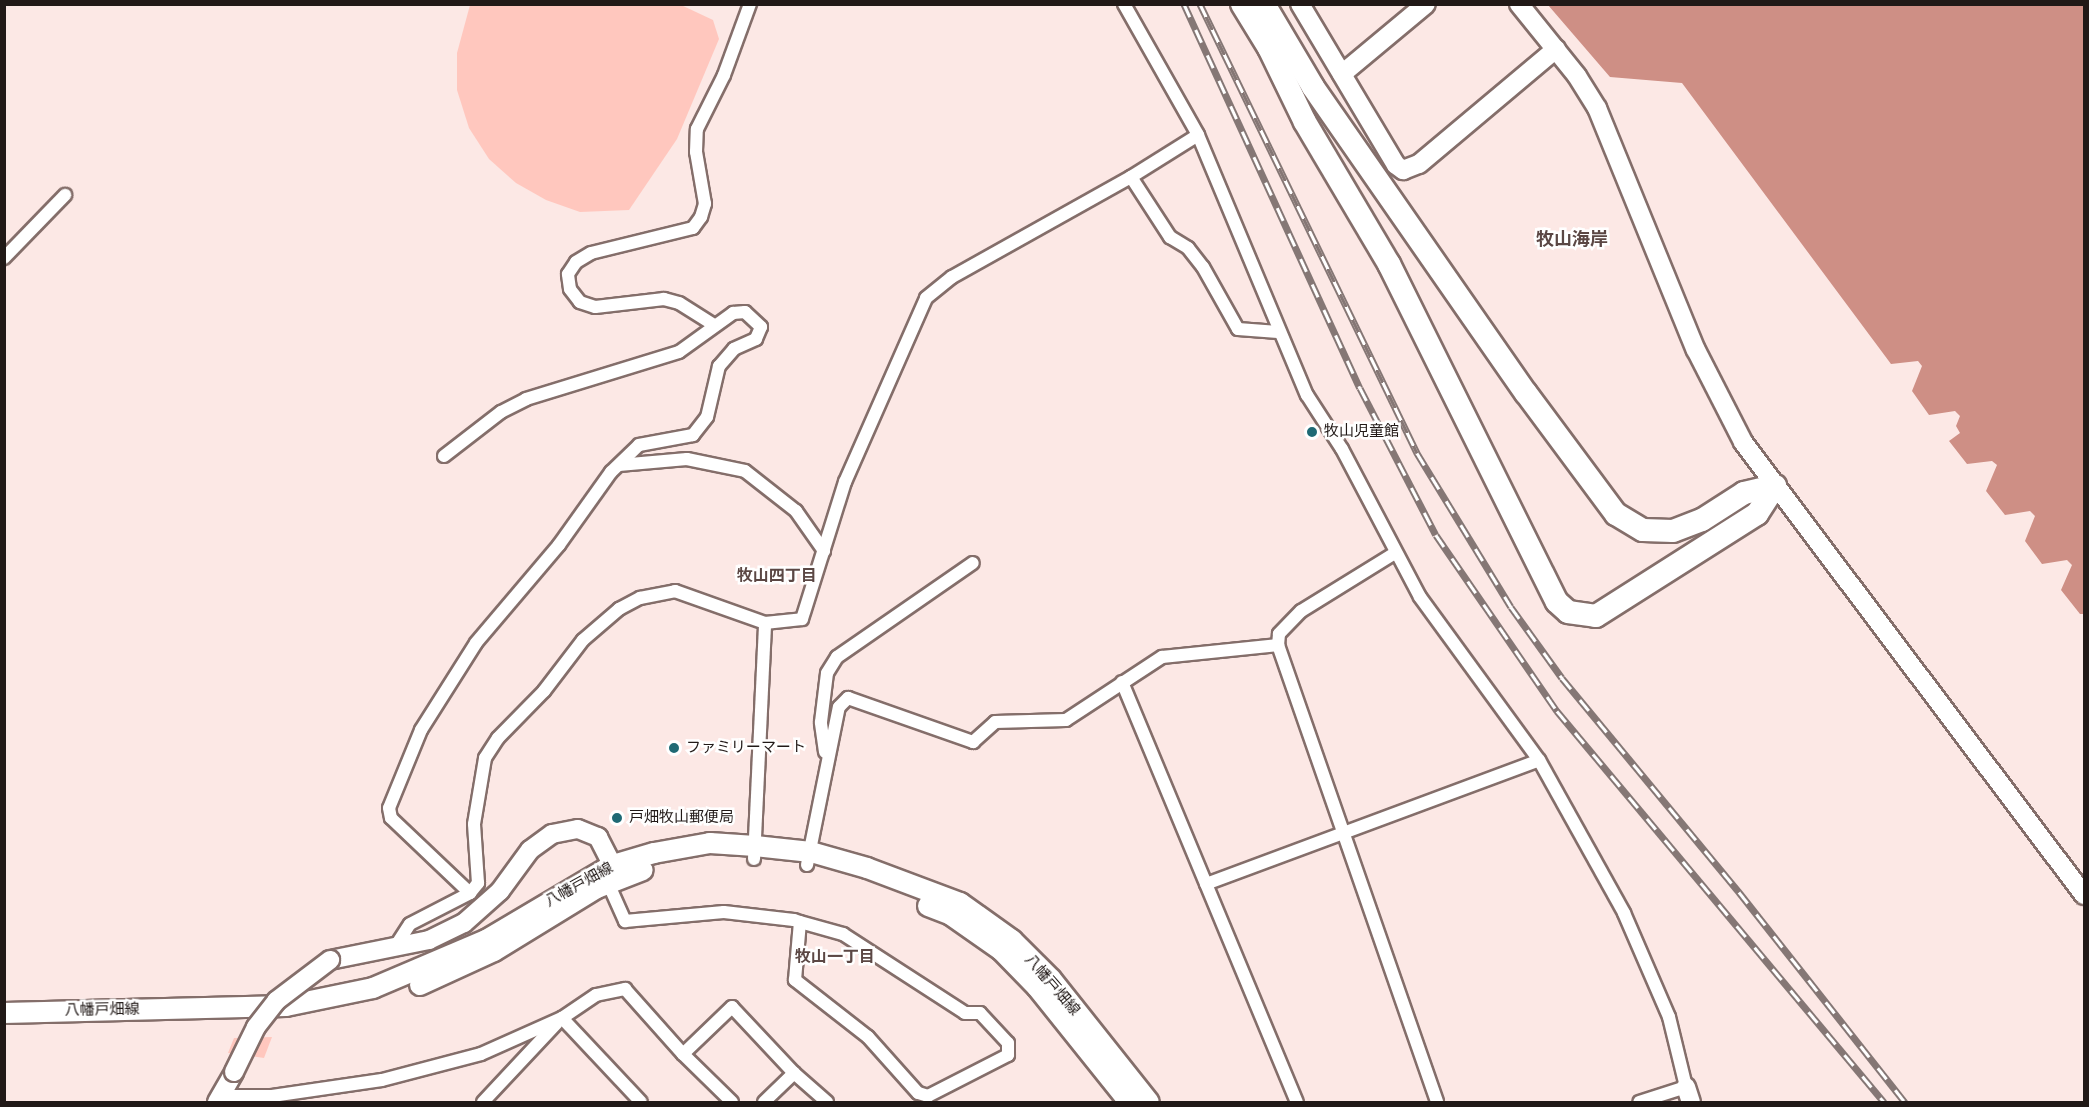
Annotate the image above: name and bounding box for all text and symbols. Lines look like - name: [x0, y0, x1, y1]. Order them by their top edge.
- district label: 牧山海岸: [1536, 228, 1608, 250]
- place label: 牧山児童館: [1324, 423, 1399, 441]
- marker: 牧山児童館: [1305, 425, 1319, 439]
- district label: 牧山四丁目: [737, 566, 817, 586]
- place label: ファミリーマート: [686, 739, 806, 757]
- marker: ファミリーマート: [667, 741, 681, 755]
- place label: 戸畑牧山郵便局: [629, 809, 734, 827]
- marker: 戸畑牧山郵便局: [610, 811, 624, 825]
- street label: 八幡戸畑線: [542, 859, 616, 911]
- district label: 牧山一丁目: [795, 947, 875, 967]
- street label: 八幡戸畑線: [1021, 951, 1083, 1019]
- street label: 八幡戸畑線: [64, 1000, 140, 1020]

